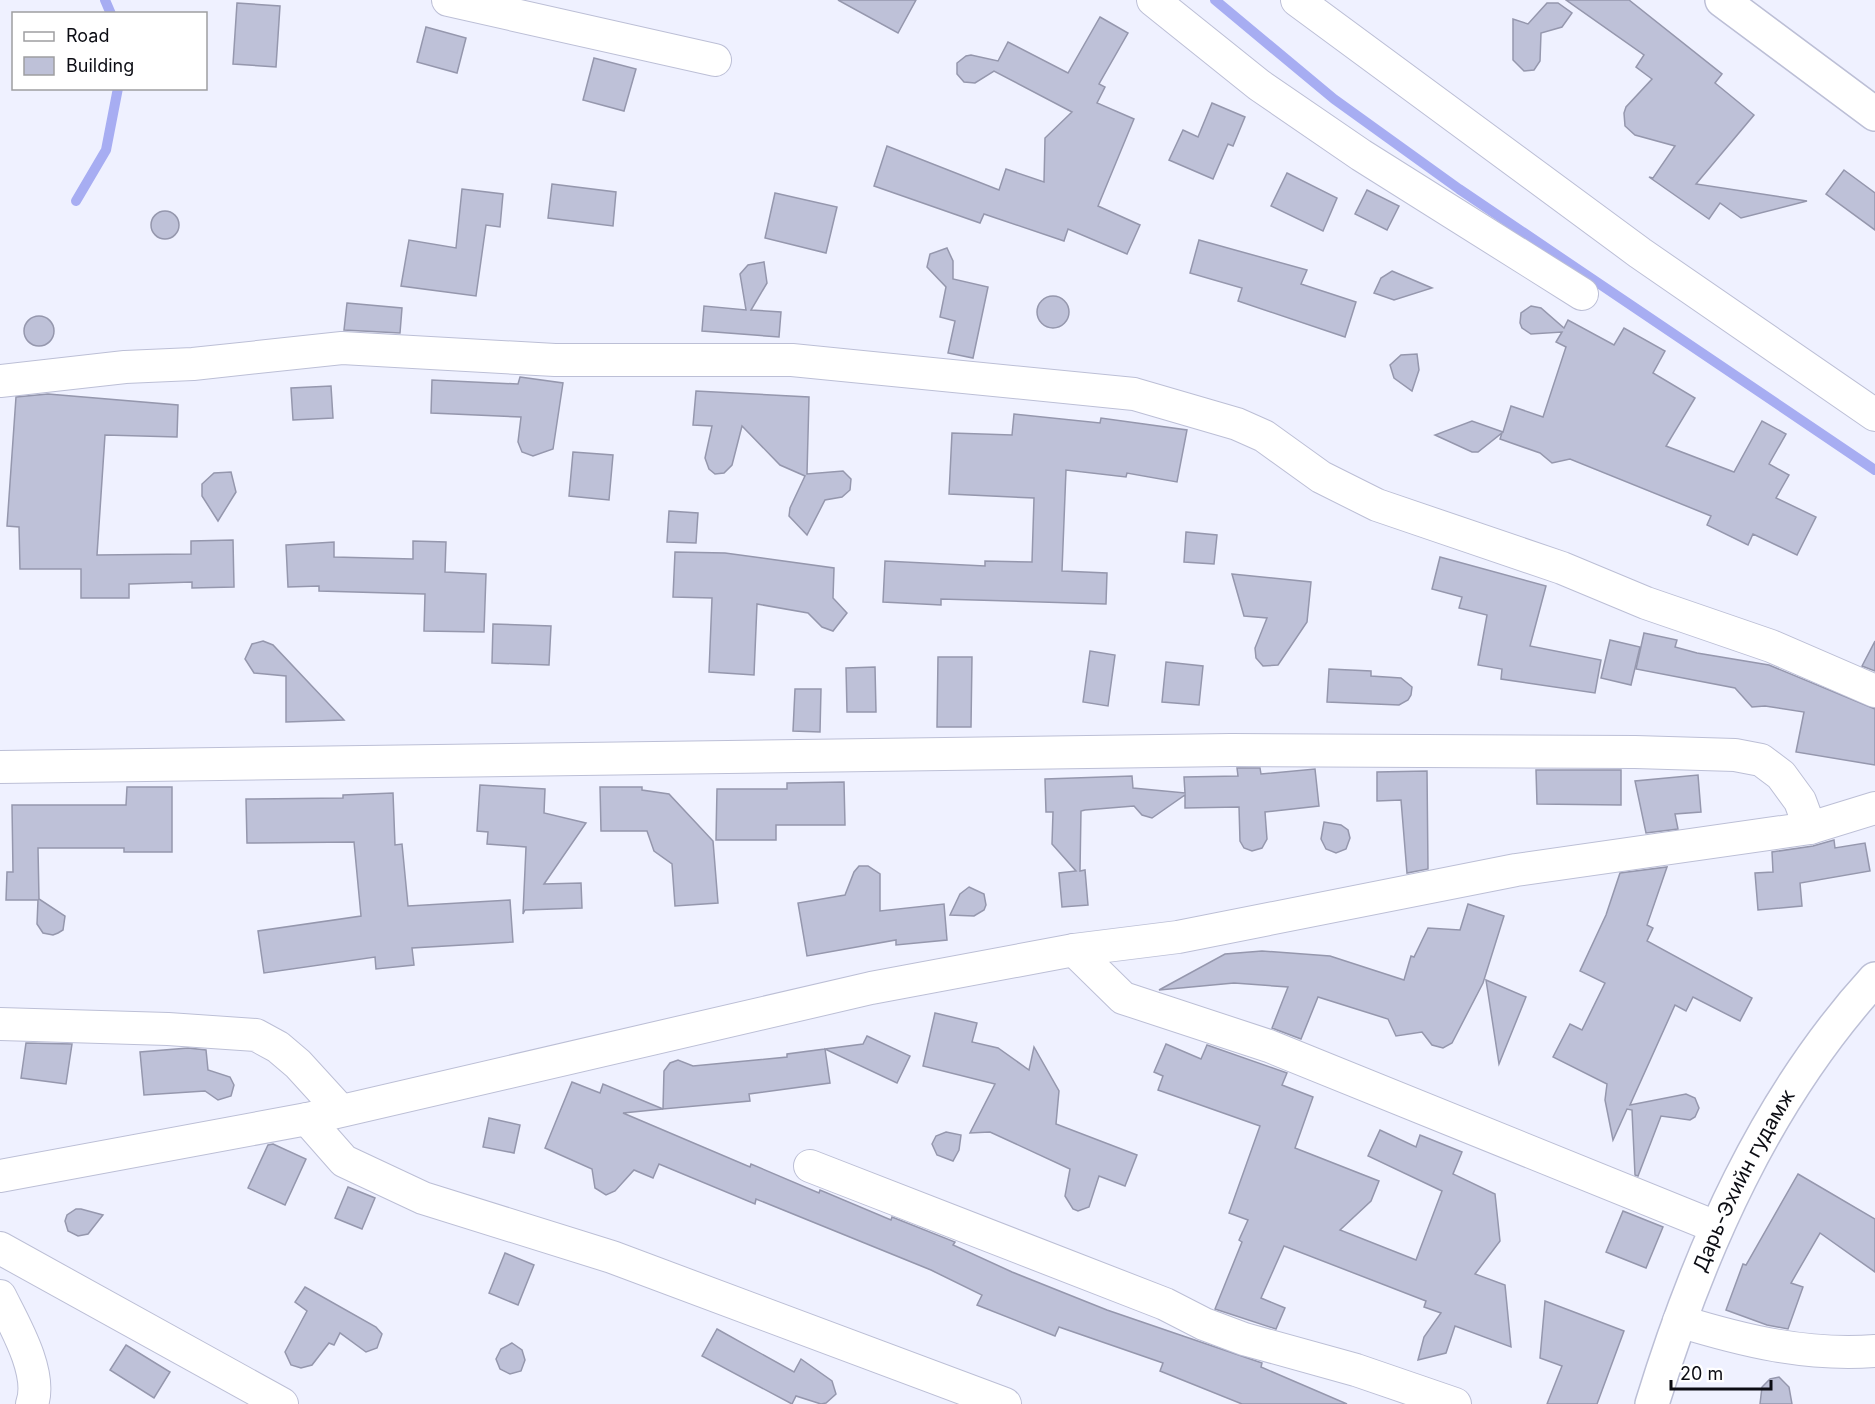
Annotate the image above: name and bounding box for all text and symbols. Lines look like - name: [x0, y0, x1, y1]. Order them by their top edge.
- legend: [12, 12, 207, 90]
- text: Road: [66, 25, 109, 46]
- text: Building: [66, 55, 134, 76]
- street label: Дарь-Эхийн гудамж: [1688, 1085, 1800, 1275]
- scale bar: [1671, 1353, 1772, 1391]
- text: 20 m: [1680, 1363, 1723, 1384]

